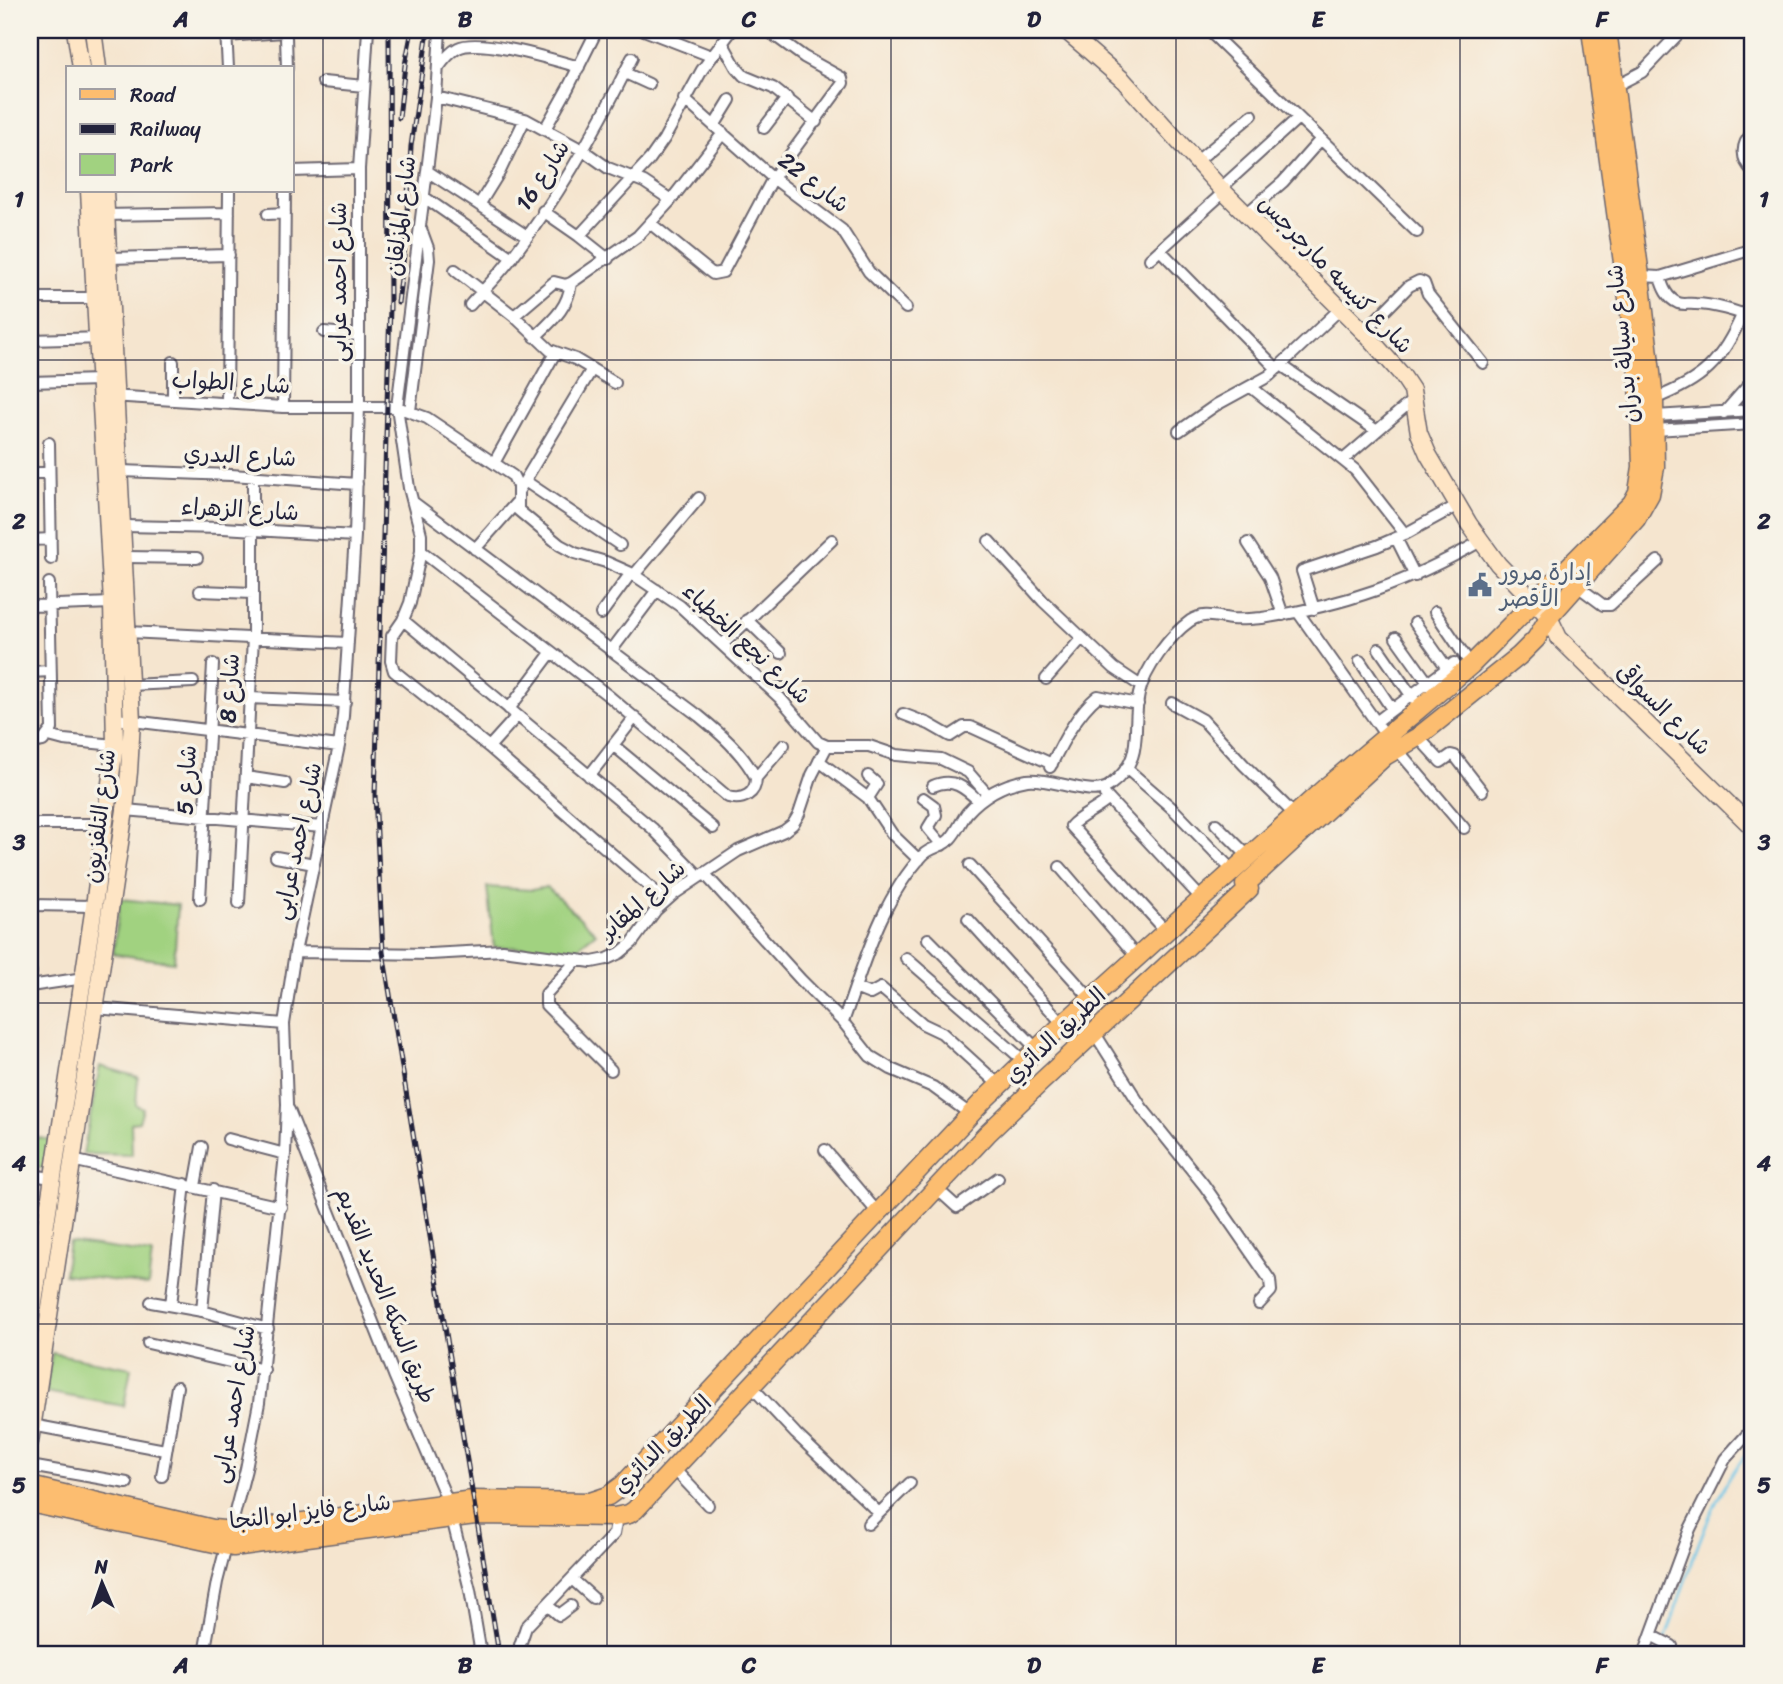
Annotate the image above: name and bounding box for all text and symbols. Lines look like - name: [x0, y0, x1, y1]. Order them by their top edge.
- text: A: [172, 0, 189, 40]
- text: B: [458, 0, 473, 40]
- text: C: [741, 0, 757, 40]
- text: D: [1027, 0, 1042, 40]
- text: E: [1312, 0, 1327, 40]
- text: F: [1595, 0, 1610, 40]
- legend: [66, 66, 294, 192]
- text: Road: [130, 76, 177, 114]
- text: Railway: [130, 110, 201, 148]
- street label: شارع 16: [504, 131, 581, 219]
- street label: شارع 22: [769, 141, 859, 224]
- text: Park: [130, 146, 173, 184]
- street label: شارع المزلقان: [373, 154, 428, 279]
- text: 1: [14, 179, 24, 220]
- text: 1: [1759, 179, 1769, 220]
- street label: شارع كنيسه مارجرجس: [1248, 185, 1423, 364]
- street label: شارع احمد عرابى: [318, 202, 359, 362]
- street label: شارع سيالة بدران: [1594, 262, 1651, 425]
- street label: شارع الطواب: [171, 359, 291, 406]
- street label: شارع البدري: [183, 432, 297, 479]
- street label: شارع الزهراء: [180, 486, 300, 533]
- text: 2: [11, 501, 26, 542]
- text: 2: [1756, 501, 1771, 542]
- place label: إدارة مرور الأقصر: [1498, 552, 1592, 619]
- public building icon: إدارة مرور الأقصر: [1466, 571, 1494, 599]
- street label: شارع نجع الخطباء: [672, 572, 821, 715]
- street label: شارع 8: [207, 652, 252, 724]
- street label: شارع السواقى: [1606, 653, 1721, 766]
- street label: شارع 5: [164, 744, 209, 816]
- street label: شارع التلفزيون: [71, 747, 128, 886]
- street label: شارع احمد عرابى: [261, 758, 334, 924]
- text: 3: [12, 822, 26, 863]
- text: 3: [1757, 822, 1771, 863]
- street label: شارع المقابر: [588, 849, 696, 953]
- street label: الطريق الدائري: [994, 977, 1116, 1094]
- text: 4: [11, 1143, 27, 1184]
- text: 4: [1756, 1143, 1772, 1184]
- street label: طريق السكه الحديد القديم: [323, 1180, 448, 1410]
- street label: شارع احمد عرابى: [199, 1322, 268, 1487]
- street label: الطريق الدائري: [603, 1385, 722, 1504]
- text: 5: [12, 1465, 26, 1506]
- text: 5: [1757, 1465, 1771, 1506]
- street label: شارع فايز ابو النجا: [227, 1481, 393, 1542]
- north arrow: [66, 1548, 136, 1618]
- text: N: [93, 1550, 109, 1583]
- text: A: [172, 1645, 189, 1684]
- text: B: [458, 1645, 473, 1684]
- text: C: [741, 1645, 757, 1684]
- text: D: [1027, 1645, 1042, 1684]
- text: E: [1312, 1645, 1327, 1684]
- text: F: [1595, 1645, 1610, 1684]

